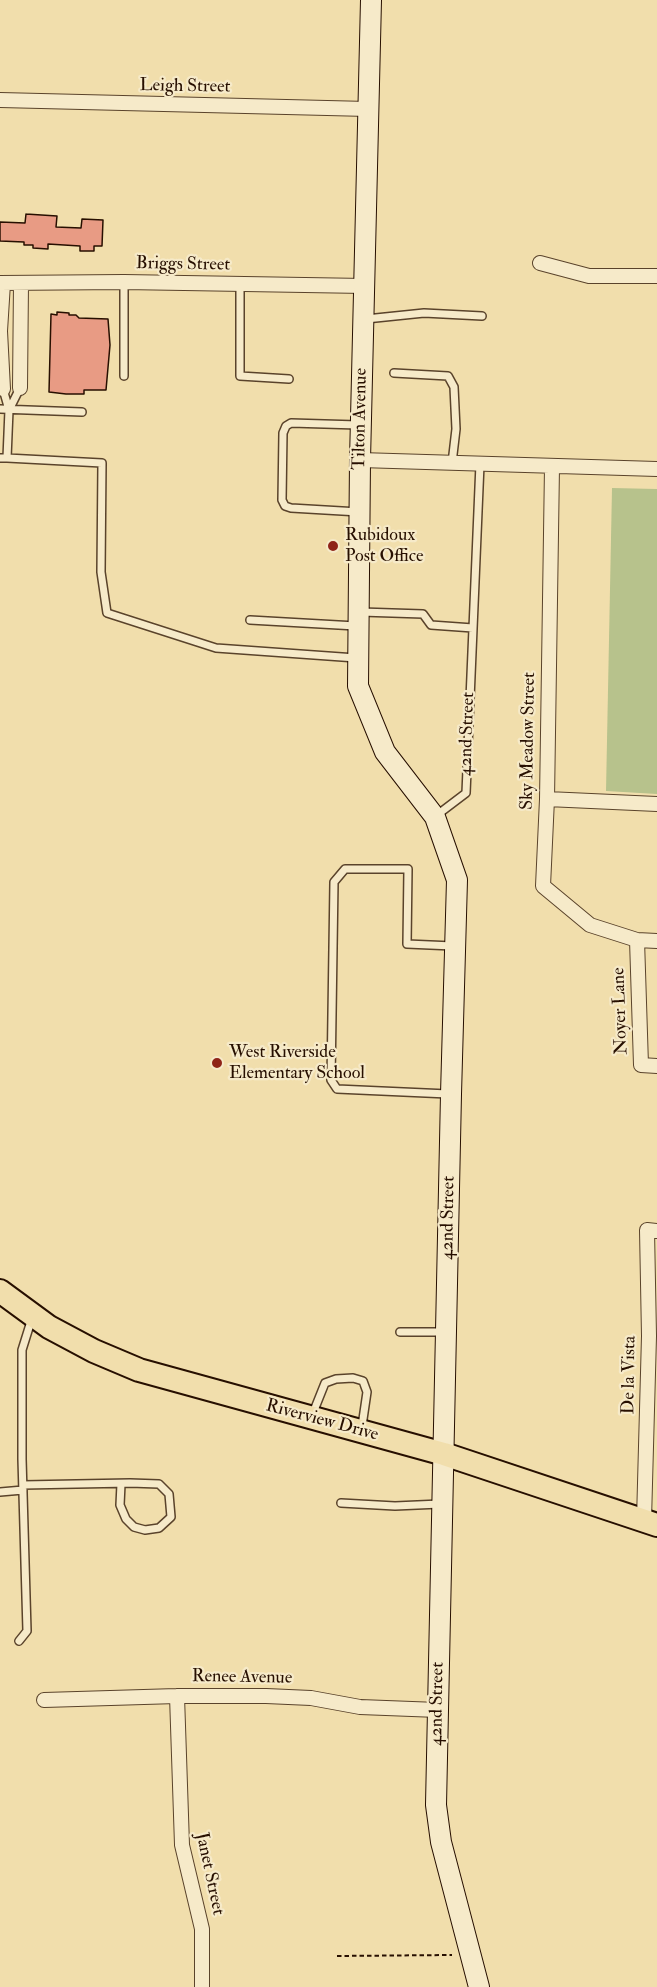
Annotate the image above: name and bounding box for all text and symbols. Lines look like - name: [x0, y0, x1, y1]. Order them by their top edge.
- street label: Leigh Street: [139, 75, 231, 99]
- street label: Briggs Street: [136, 253, 230, 277]
- street label: Tilton Avenue: [349, 368, 373, 470]
- place label: Rubidoux Post Office: [345, 525, 423, 568]
- marker: Rubidoux Post Office: [326, 539, 340, 553]
- street label: Sky Meadow Street: [517, 672, 541, 810]
- street label: 42nd Street: [456, 692, 480, 776]
- street label: Noyer Lane: [609, 967, 633, 1055]
- place label: West Riverside Elementary School: [229, 1042, 365, 1084]
- marker: West Riverside Elementary School: [210, 1056, 224, 1070]
- street label: 42nd Street: [437, 1176, 461, 1260]
- street label: De la Vista: [619, 1335, 641, 1415]
- street label: Riverview Drive: [263, 1396, 381, 1446]
- street label: 42nd Street: [426, 1662, 450, 1746]
- street label: Renee Avenue: [192, 1666, 292, 1690]
- street label: Janet Street: [190, 1831, 228, 1917]

